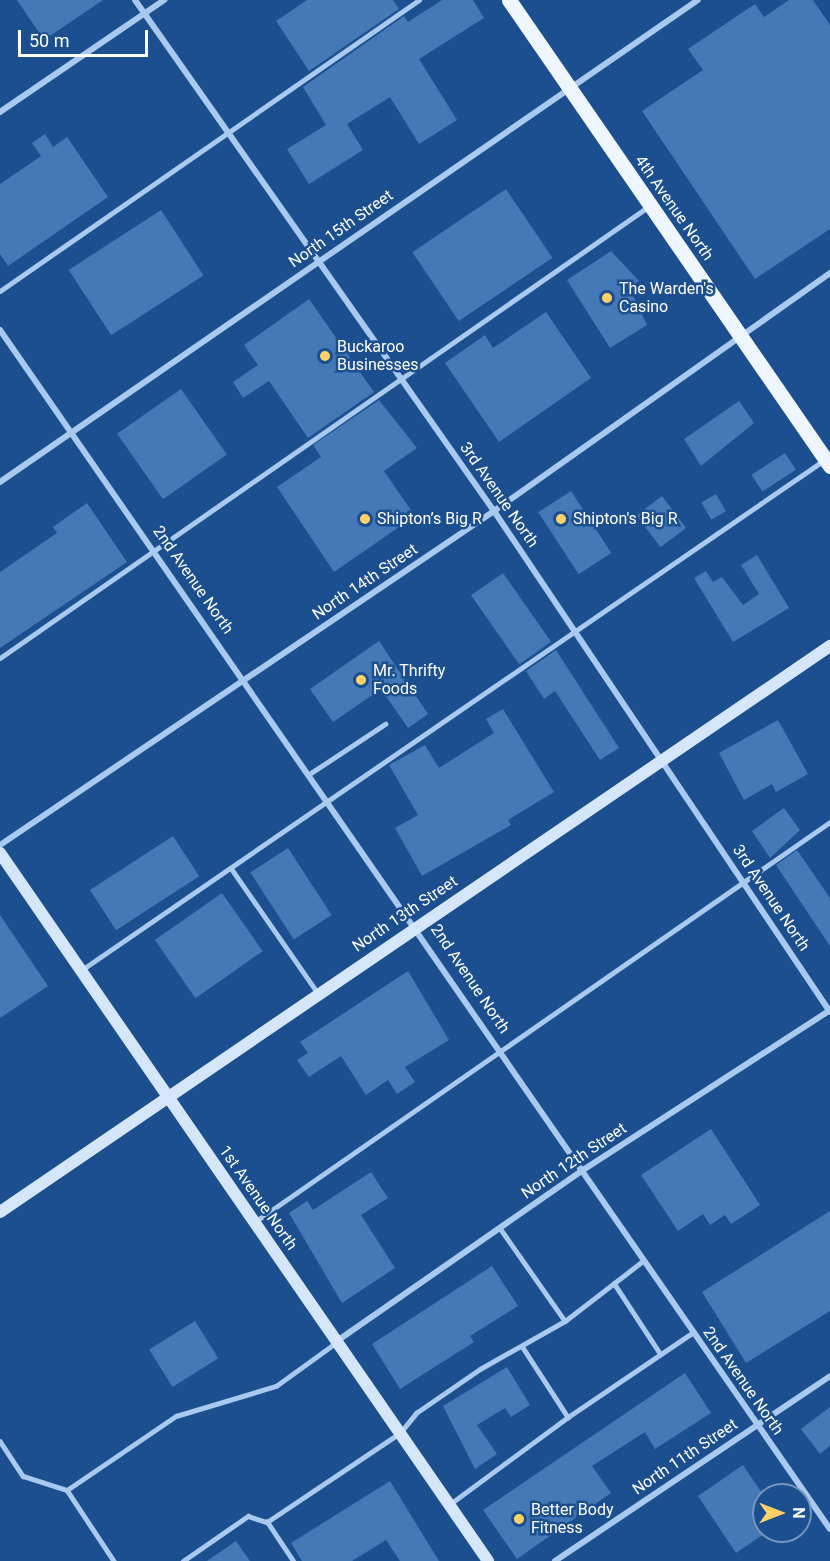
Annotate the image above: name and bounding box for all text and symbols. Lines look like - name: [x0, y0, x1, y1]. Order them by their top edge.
- scale bar: [21, 18, 152, 56]
- text: 50 m: [29, 30, 69, 51]
- street label: 4th Avenue North: [631, 152, 717, 264]
- street label: North 15th Street: [285, 186, 397, 272]
- place label: The Warden's Casino: [619, 279, 714, 317]
- marker: The Warden's Casino: [600, 291, 614, 305]
- place label: Buckaroo Businesses: [337, 337, 419, 375]
- marker: Buckaroo Businesses: [318, 349, 332, 363]
- street label: 3rd Avenue North: [456, 439, 542, 551]
- place label: Shipton’s Big R: [377, 509, 482, 529]
- place label: Shipton's Big R: [573, 509, 677, 529]
- marker: Shipton’s Big R: [358, 512, 372, 526]
- marker: Shipton's Big R: [554, 512, 568, 526]
- street label: 2nd Avenue North: [149, 522, 237, 638]
- street label: North 14th Street: [309, 540, 421, 624]
- place label: Mr. Thrifty Foods: [373, 661, 446, 699]
- marker: Mr. Thrifty Foods: [354, 673, 368, 687]
- street label: 3rd Avenue North: [728, 841, 814, 955]
- street label: North 13th Street: [349, 872, 461, 956]
- street label: 2nd Avenue North: [426, 921, 514, 1037]
- street label: North 12th Street: [518, 1119, 630, 1203]
- street label: 1st Avenue North: [215, 1142, 301, 1254]
- street label: 2nd Avenue North: [699, 1323, 787, 1439]
- street label: North 11th Street: [629, 1415, 741, 1499]
- north arrow: [752, 1483, 812, 1543]
- place label: Better Body Fitness: [531, 1500, 613, 1538]
- text: N: [789, 1507, 808, 1519]
- marker: Better Body Fitness: [512, 1512, 526, 1526]

